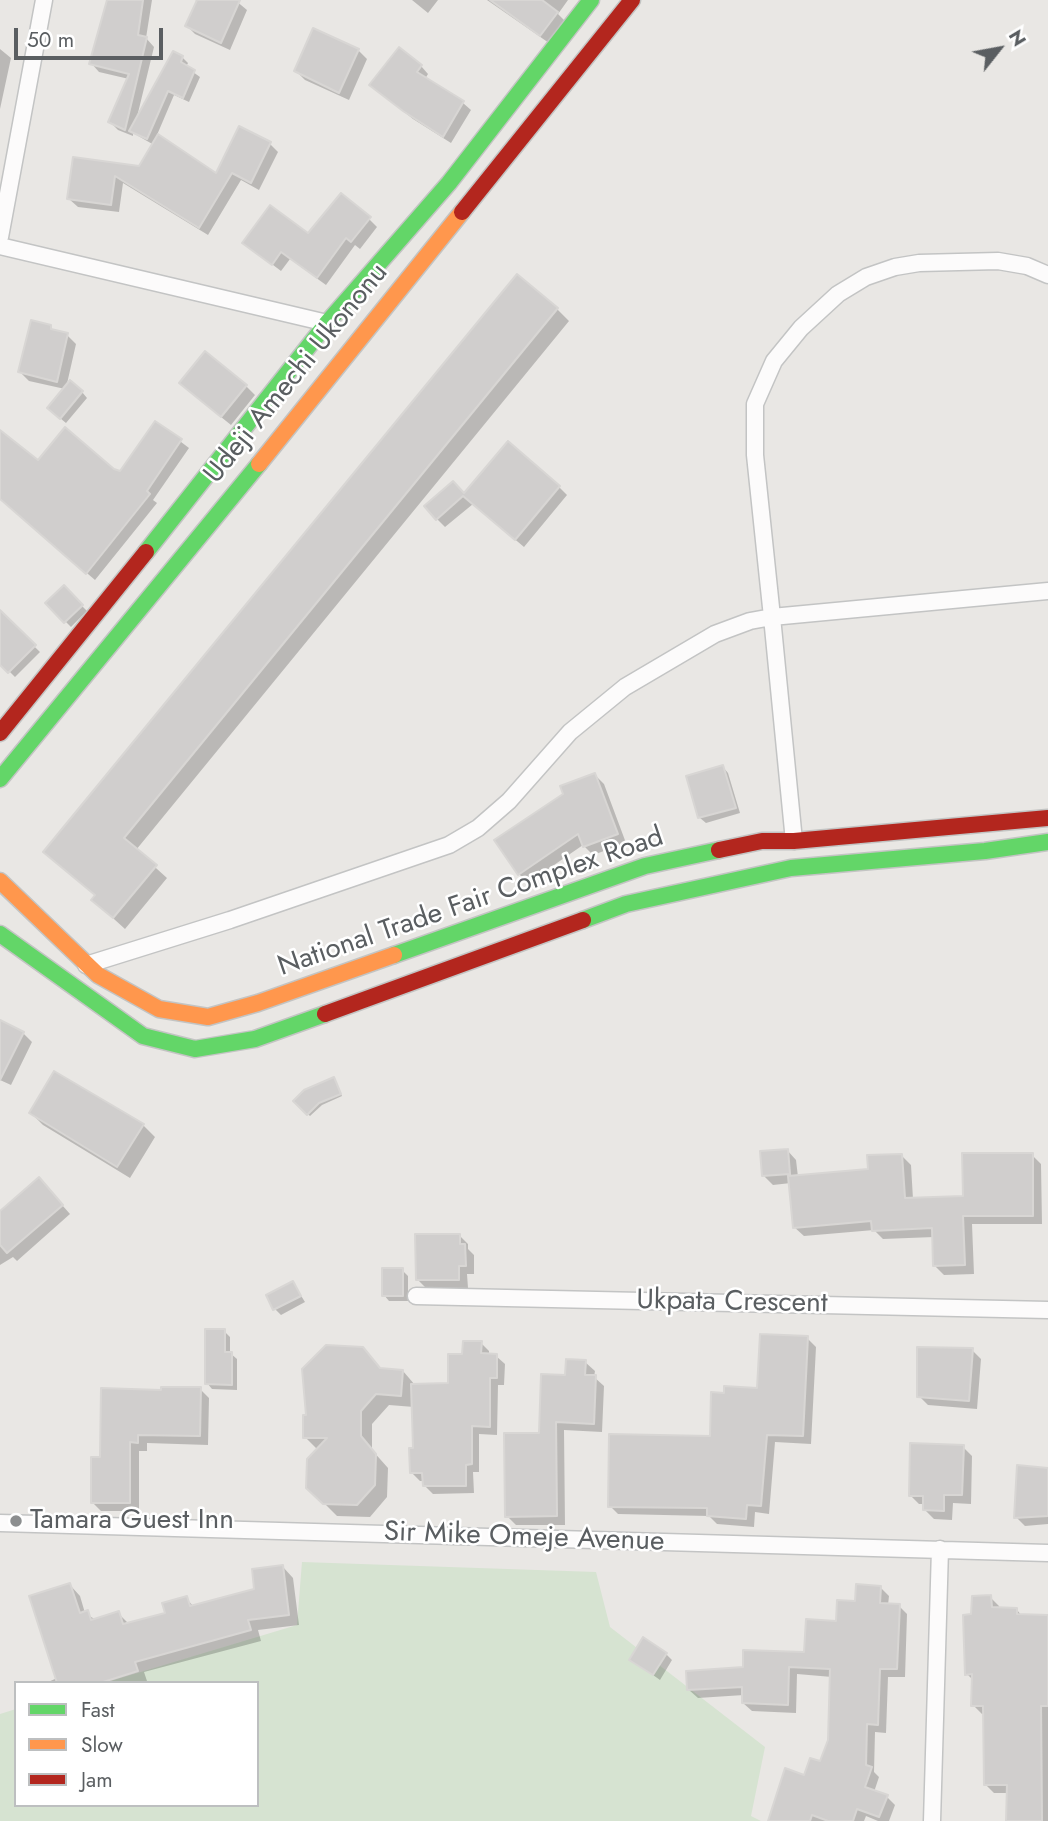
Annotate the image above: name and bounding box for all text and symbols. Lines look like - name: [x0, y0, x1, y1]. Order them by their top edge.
- scale bar: [18, 14, 166, 58]
- north arrow: [964, 14, 1034, 84]
- text: 50 m: [27, 25, 74, 55]
- text: N: [1002, 25, 1033, 51]
- street label: Udeji Amechi Ukononu: [198, 257, 396, 491]
- street label: National Trade Fair Complex Road: [274, 821, 668, 985]
- street label: Ukpata Crescent: [636, 1285, 828, 1321]
- place label: Tamara Guest Inn: [30, 1504, 234, 1538]
- marker: Tamara Guest Inn: [8, 1513, 24, 1529]
- street label: Sir Mike Omeje Avenue: [383, 1516, 665, 1560]
- legend: [14, 1681, 259, 1807]
- text: Fast: [81, 1695, 114, 1725]
- text: Slow: [81, 1730, 123, 1760]
- text: Jam: [81, 1765, 113, 1795]

